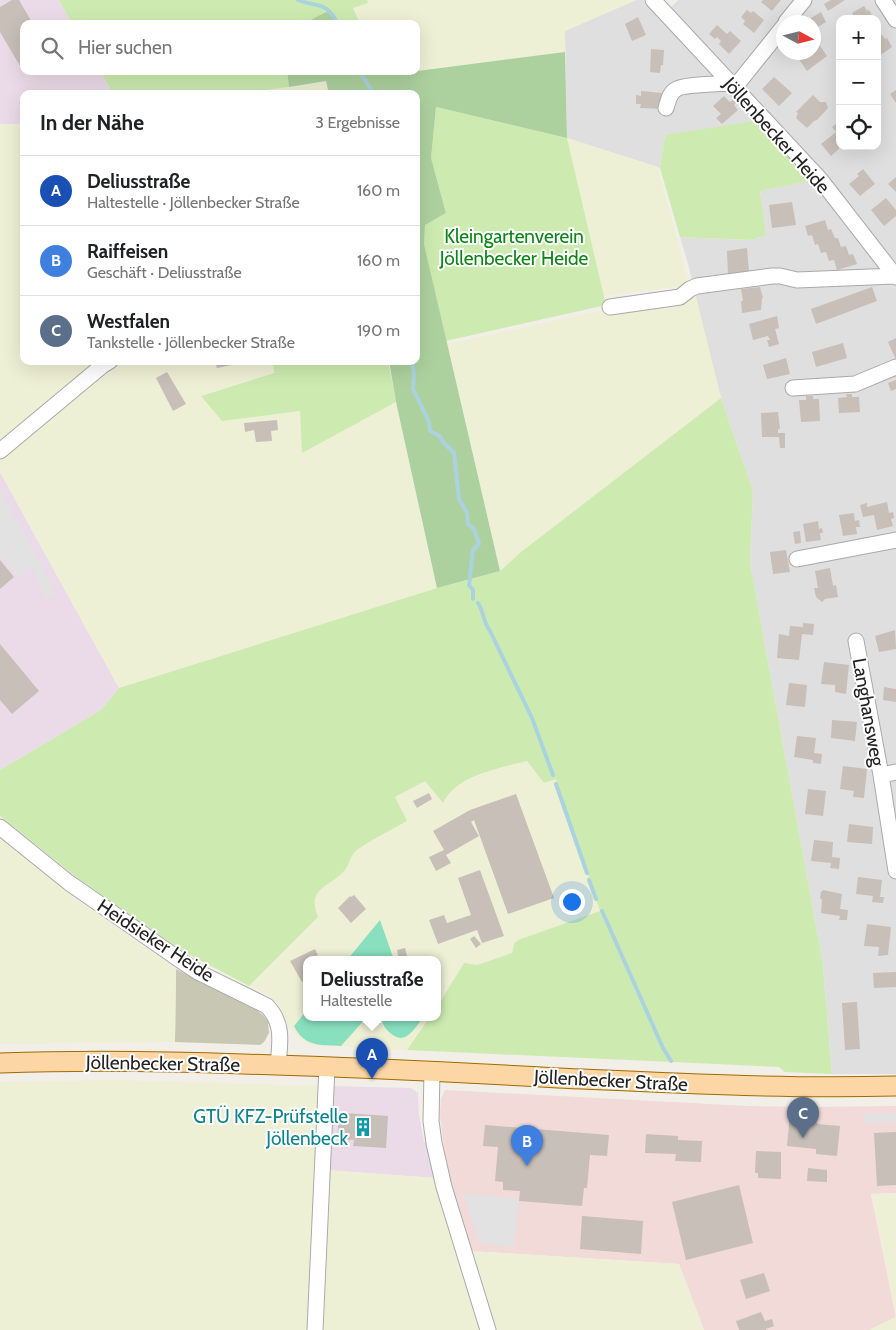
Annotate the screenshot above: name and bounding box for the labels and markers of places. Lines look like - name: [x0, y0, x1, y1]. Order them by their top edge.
- pin: A: [356, 1038, 388, 1079]
- pin: C: [787, 1097, 819, 1138]
- place label: GTÜ KFZ-Prüfstelle Jöllenbeck: [193, 1105, 348, 1150]
- building icon: GTÜ KFZ-Prüfstelle Jöllenbeck: [352, 1116, 374, 1138]
- pin: B: [511, 1125, 543, 1166]

